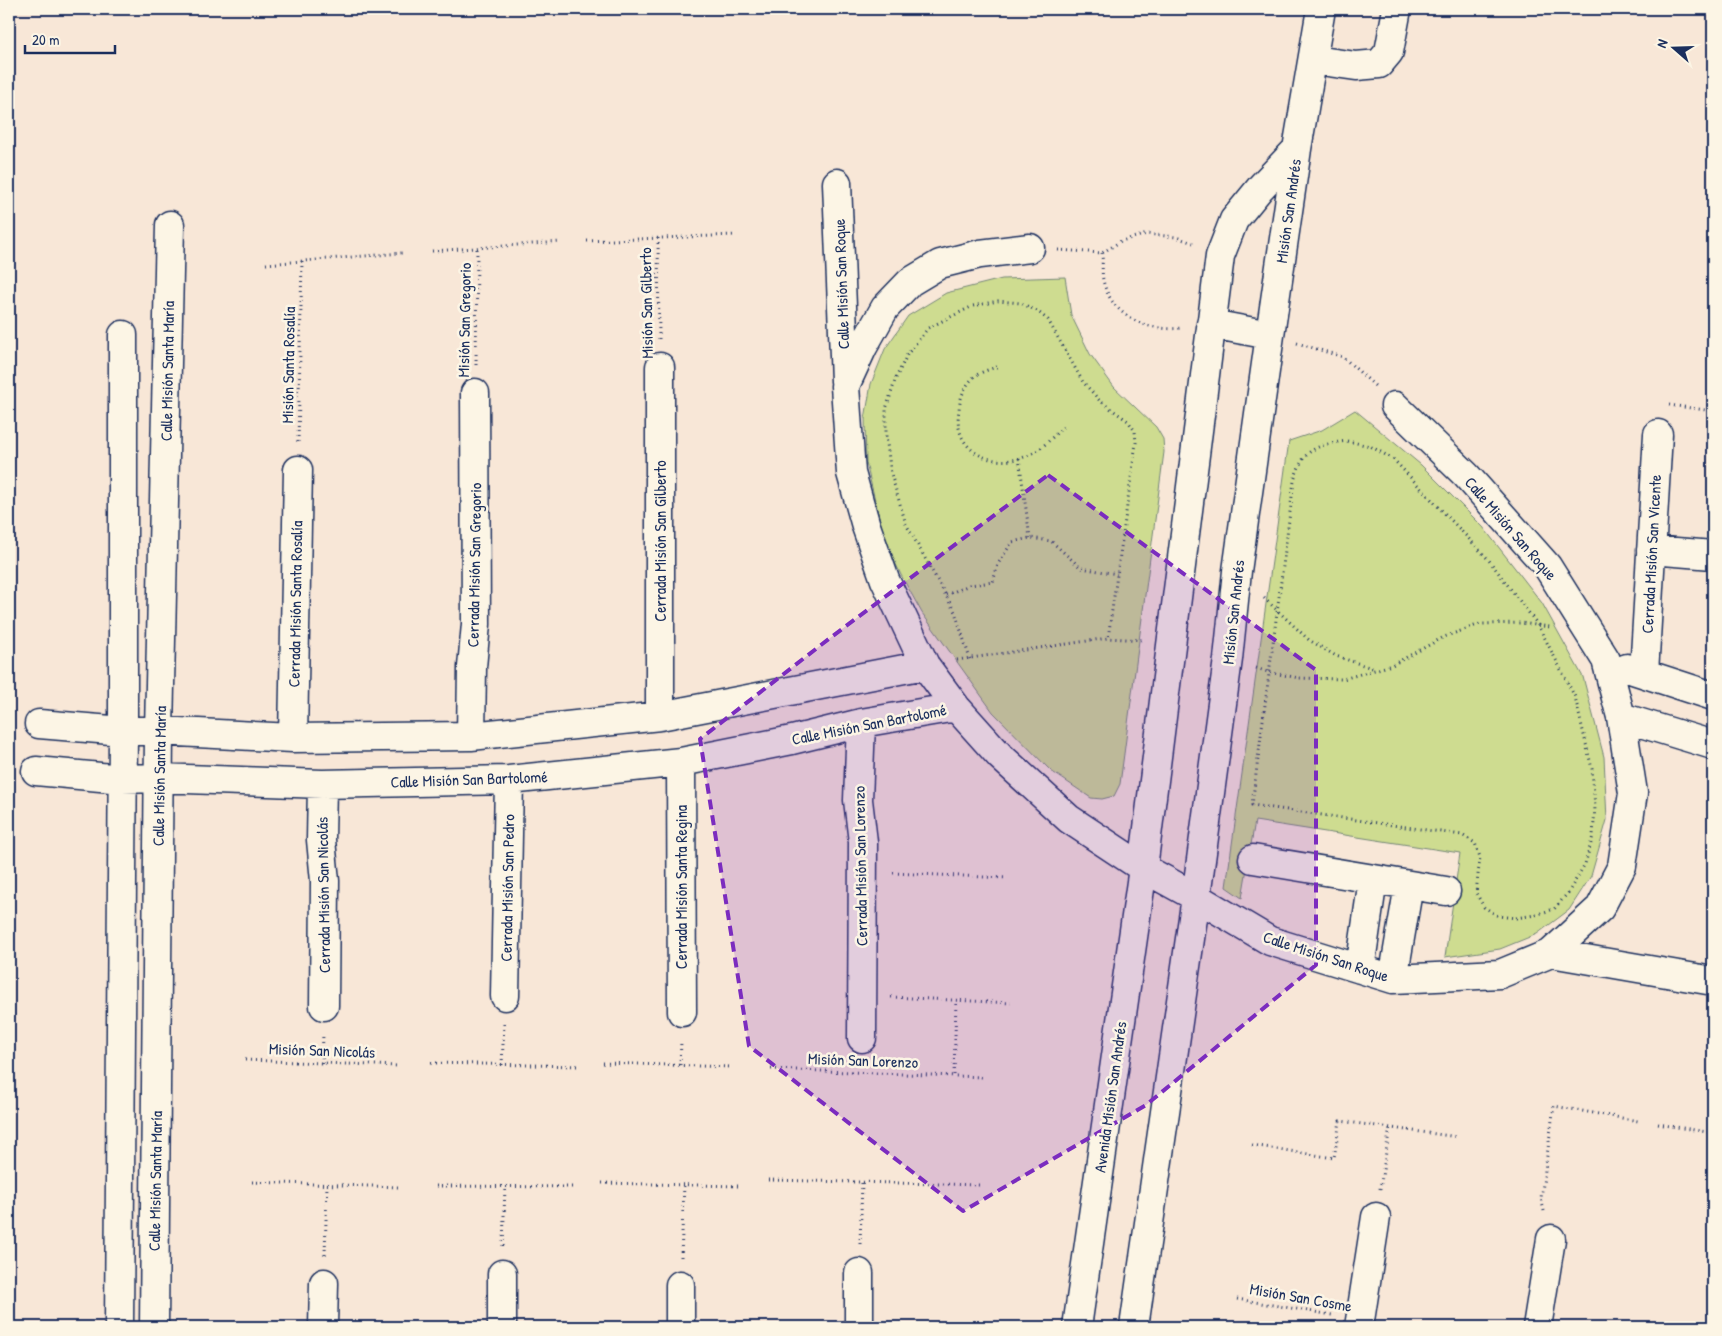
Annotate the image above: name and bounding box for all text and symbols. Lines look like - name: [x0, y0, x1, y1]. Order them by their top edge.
- scale bar: [25, 22, 115, 54]
- north arrow: [1650, 22, 1700, 72]
- text: 20 m: [32, 29, 59, 50]
- text: N: [1651, 36, 1672, 50]
- street label: Misión San Andrés: [1270, 158, 1306, 264]
- street label: Calle Misión San Roque: [828, 218, 854, 350]
- street label: Misión San Gilberto: [634, 247, 658, 359]
- street label: Misión San Gregorio: [452, 262, 476, 378]
- street label: Calle Misión Santa María: [155, 301, 179, 441]
- street label: Misión Santa Rosalía: [276, 306, 300, 424]
- street label: Cerrada Misión San Gilberto: [649, 460, 671, 622]
- street label: Calle Misión San Roque: [1460, 471, 1563, 585]
- street label: Cerrada Misión San Vicente: [1636, 473, 1666, 634]
- street label: Cerrada Misión San Gregorio: [462, 482, 486, 647]
- street label: Cerrada Misión Santa Rosalía: [283, 520, 307, 688]
- street label: Misión San Andrés: [1217, 559, 1249, 665]
- street label: Calle Misión San Bartolomé: [790, 698, 949, 750]
- street label: Calle Misión Santa María: [147, 706, 171, 846]
- street label: Calle Misión San Bartolomé: [390, 765, 549, 793]
- street label: Cerrada Misión San Lorenzo: [848, 785, 872, 946]
- street label: Cerrada Misión Santa Regina: [670, 805, 692, 969]
- street label: Cerrada Misión San Pedro: [495, 813, 519, 962]
- street label: Cerrada Misión San Nicolás: [311, 817, 335, 973]
- street label: Calle Misión San Roque: [1260, 925, 1392, 987]
- street label: Avenida Misión San Andrés: [1089, 1020, 1131, 1174]
- street label: Misión San Nicolás: [269, 1037, 375, 1063]
- street label: Misión San Lorenzo: [808, 1047, 919, 1073]
- street label: Calle Misión Santa María: [143, 1111, 167, 1251]
- street label: Misión San Cosme: [1248, 1277, 1354, 1317]

